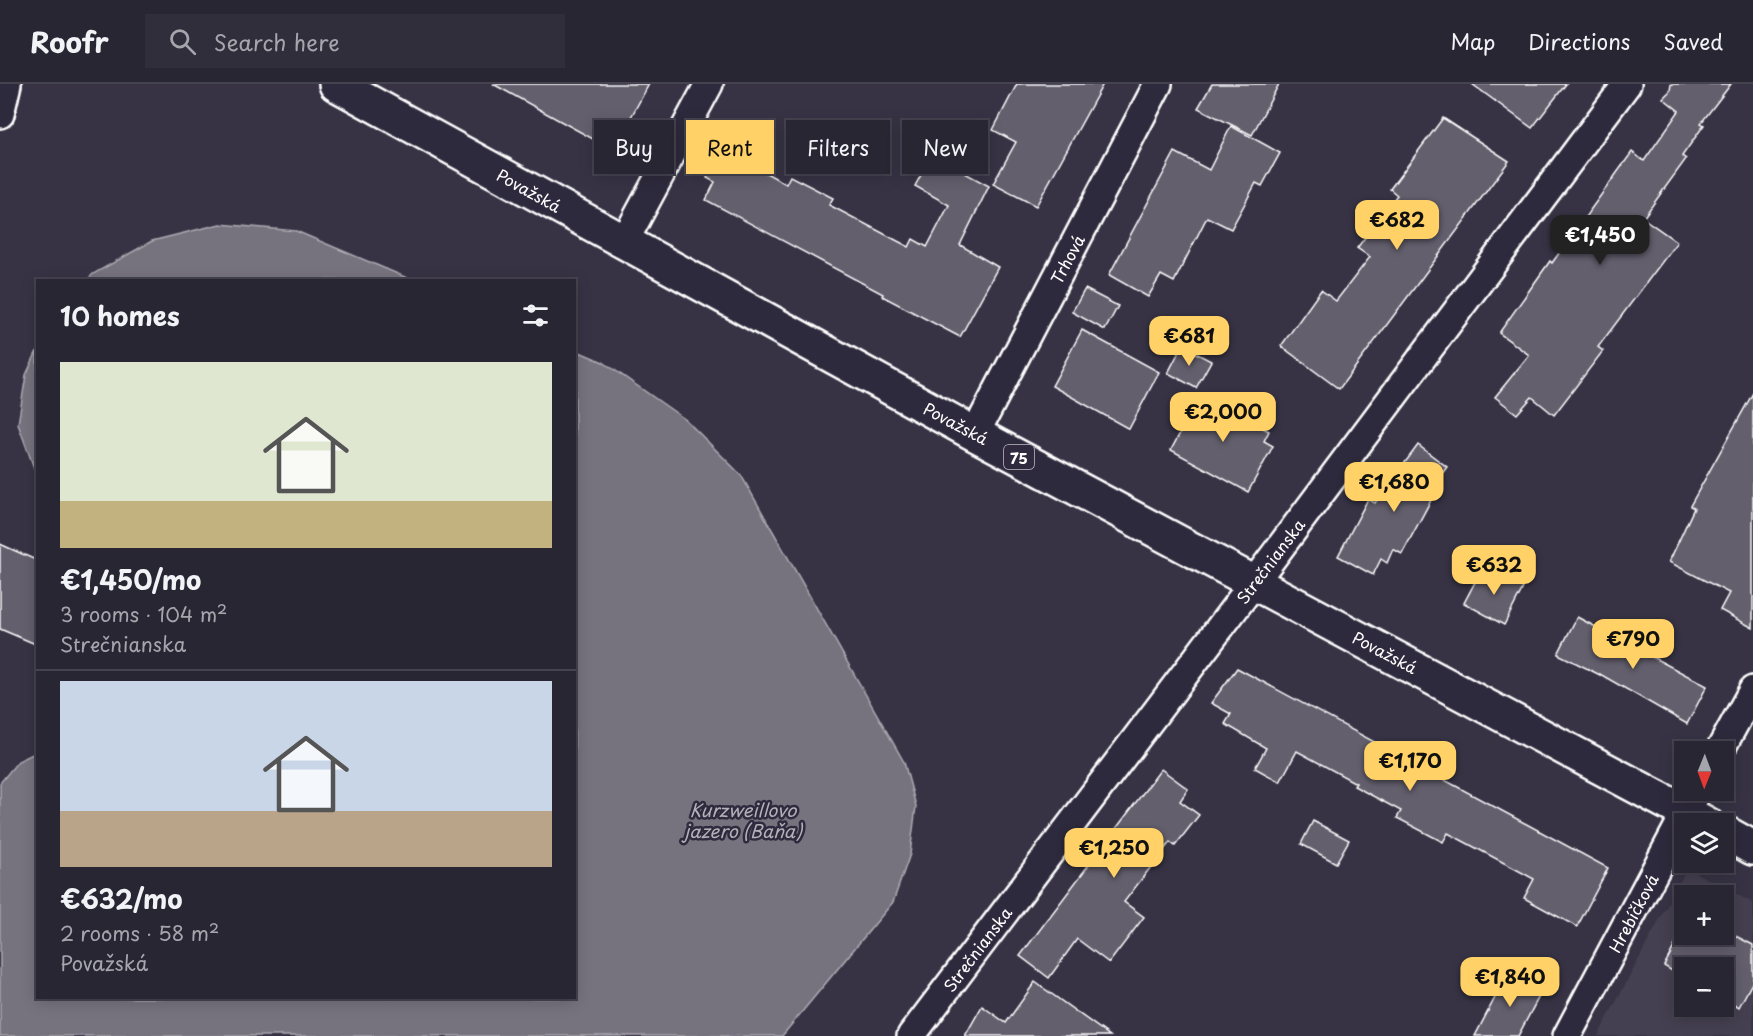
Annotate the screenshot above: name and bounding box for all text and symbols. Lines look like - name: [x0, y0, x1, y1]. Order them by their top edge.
- search box: [145, 14, 565, 68]
- text: Roofr: [30, 20, 109, 63]
- icon: search: [166, 25, 199, 58]
- text: Search here: [214, 25, 339, 58]
- text: Map: [1450, 25, 1495, 57]
- text: Directions: [1528, 25, 1630, 57]
- text: Saved: [1663, 25, 1723, 57]
- chip: Buy: [594, 120, 674, 174]
- chip: Rent: [686, 120, 774, 174]
- chip: Filters: [786, 120, 890, 174]
- chip: New: [902, 120, 988, 174]
- street label: Považská: [492, 162, 566, 218]
- pin: €682: [1361, 200, 1433, 251]
- text: €682: [1369, 204, 1425, 234]
- pin: €1,450: [1551, 215, 1649, 266]
- text: €1,450: [1564, 219, 1636, 249]
- street label: Trhová: [1044, 230, 1090, 288]
- text: 10 homes: [60, 296, 180, 335]
- icon: filters: [519, 299, 552, 332]
- pin: €681: [1153, 316, 1225, 367]
- text: €681: [1163, 320, 1215, 350]
- pin: €2,000: [1174, 392, 1272, 443]
- street label: Považská: [919, 396, 993, 450]
- text: €2,000: [1184, 396, 1262, 426]
- icon: home: [252, 401, 360, 509]
- road number: 75: [1004, 445, 1034, 469]
- pin: €1,680: [1345, 462, 1443, 513]
- text: €1,680: [1359, 466, 1430, 496]
- street label: Strečnianska: [1230, 513, 1310, 609]
- pin: €632: [1458, 545, 1530, 596]
- text: €632: [1466, 549, 1522, 579]
- text: €1,450/mo: [60, 560, 201, 599]
- text: 3 rooms · 104 m²: [60, 599, 227, 629]
- pin: €790: [1597, 619, 1669, 670]
- text: €790: [1606, 623, 1660, 653]
- street label: Považská: [1348, 625, 1422, 679]
- text: Strečnianska: [60, 629, 186, 659]
- icon: home: [252, 720, 360, 828]
- pin: €1,170: [1361, 741, 1459, 792]
- north arrow: [1674, 741, 1734, 801]
- map controls: [1674, 741, 1734, 1017]
- text: €1,170: [1378, 745, 1442, 775]
- water label: Kurzweillovo jazero (Baňa): [681, 796, 803, 844]
- button: layers: [1674, 813, 1734, 873]
- pin: €1,250: [1065, 828, 1163, 879]
- text: €1,250: [1078, 832, 1150, 862]
- street label: Hrebíčková: [1602, 869, 1664, 957]
- text: €632/mo: [60, 879, 183, 918]
- button: +: [1674, 885, 1734, 945]
- street label: Strečnianska: [937, 901, 1017, 997]
- text: 2 rooms · 58 m²: [60, 918, 219, 948]
- text: Považská: [60, 948, 148, 978]
- pin: €1,840: [1461, 957, 1559, 1008]
- button: −: [1674, 957, 1734, 1017]
- text: €1,840: [1474, 961, 1546, 991]

